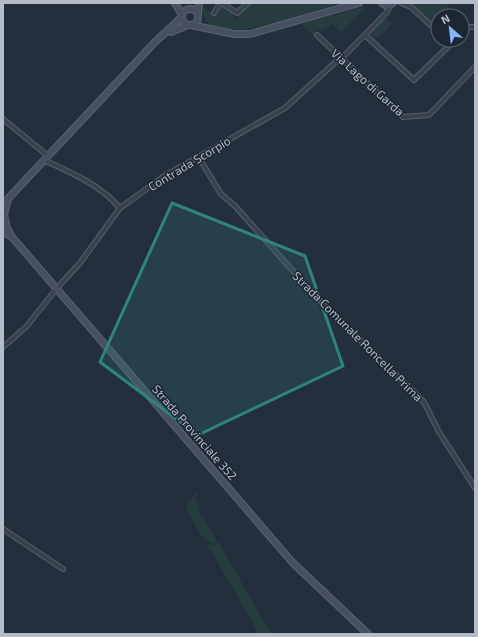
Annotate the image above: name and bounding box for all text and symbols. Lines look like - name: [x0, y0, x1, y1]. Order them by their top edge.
- north arrow: [430, 8, 470, 48]
- text: N: [439, 11, 452, 26]
- street label: Via Lago di Garda: [329, 46, 407, 118]
- street label: Contrada Scorpio: [145, 133, 233, 193]
- street label: Strada Comunale Roncella Prima: [290, 268, 426, 404]
- street label: Strada Provinciale 352: [150, 382, 240, 483]

